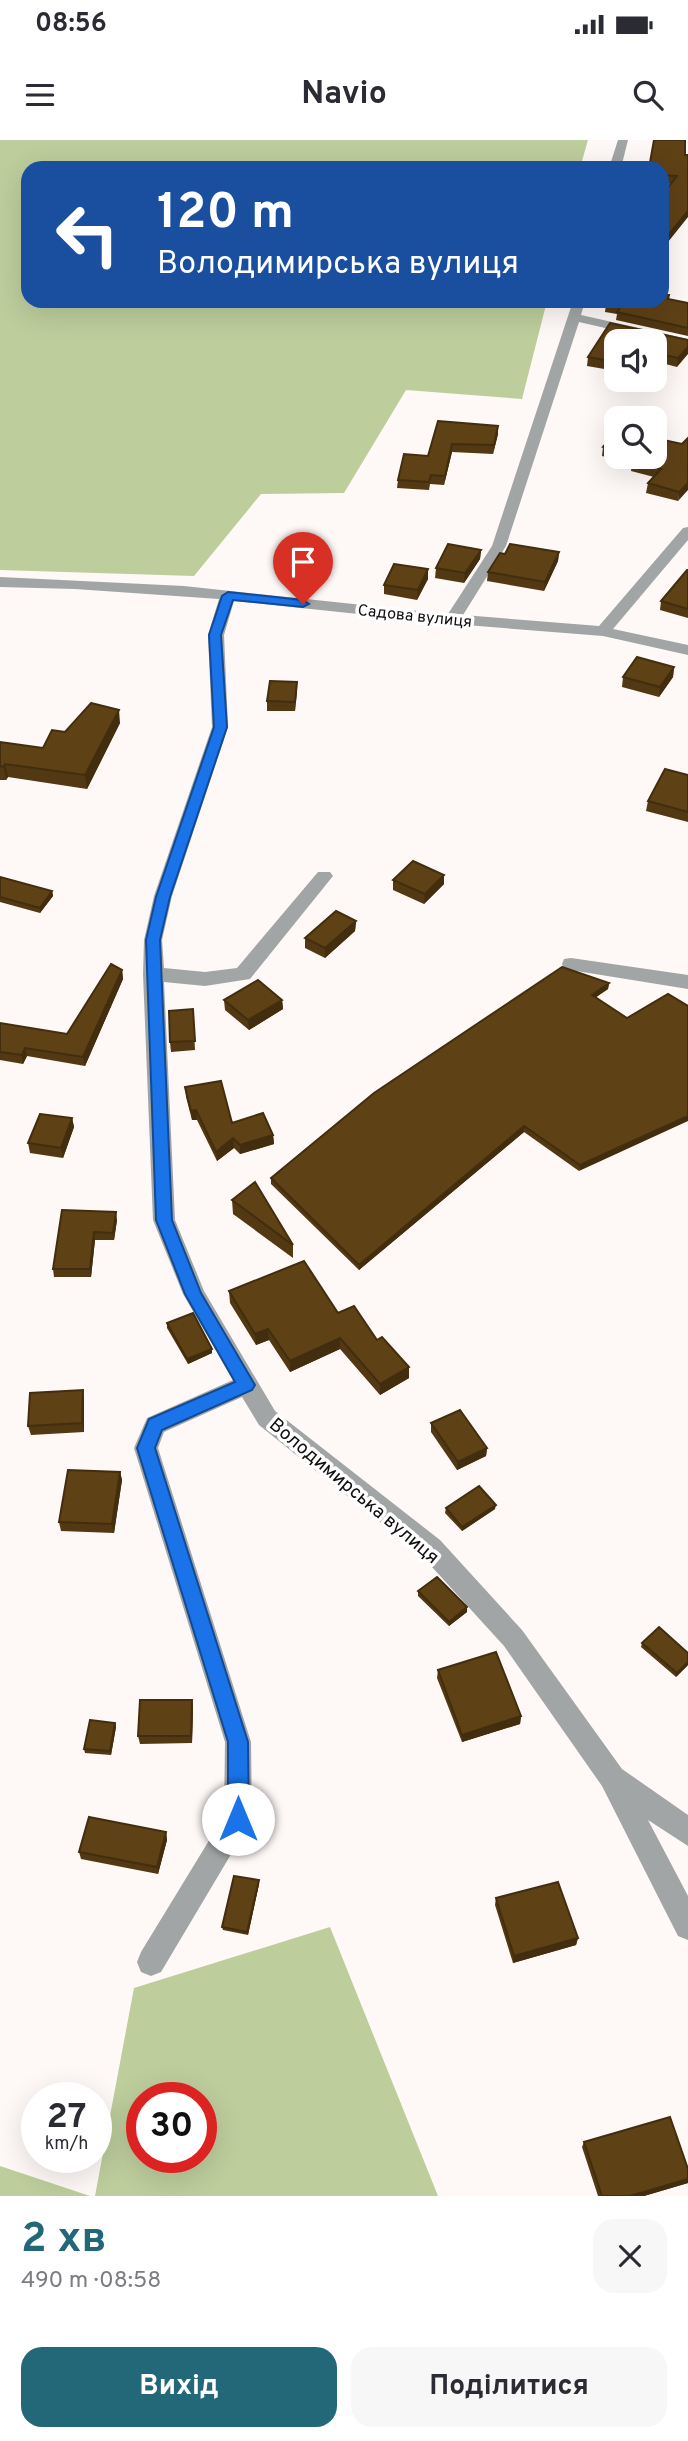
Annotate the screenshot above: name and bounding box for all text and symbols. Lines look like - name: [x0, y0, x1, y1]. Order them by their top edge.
- text: 08:56: [35, 8, 107, 41]
- text: Navio: [301, 75, 387, 115]
- icon: menu: [21, 76, 59, 114]
- icon: search: [629, 76, 667, 114]
- text: 120 m: [157, 184, 294, 246]
- icon: left: [42, 189, 133, 280]
- text: Володимирська вулиця: [157, 245, 519, 285]
- map controls: [604, 329, 667, 469]
- button: sound: [604, 329, 667, 392]
- button: search: [604, 406, 667, 469]
- pin: [273, 532, 333, 604]
- icon: arrive: [284, 543, 322, 581]
- street label: Садова вулиця: [357, 601, 473, 633]
- street label: Володимирська вулиця: [264, 1413, 444, 1570]
- position arrow: [201, 1782, 275, 1856]
- speed limit sign: 30: [126, 2082, 217, 2173]
- text: 27: [47, 2096, 86, 2140]
- text: km/h: [45, 2133, 88, 2156]
- text: 2 хв: [21, 2214, 106, 2267]
- button: close: [593, 2219, 667, 2293]
- text: 490 m · 08:58: [21, 2267, 161, 2296]
- button: Вихід: [21, 2347, 337, 2427]
- button: Поділитися: [351, 2347, 667, 2427]

